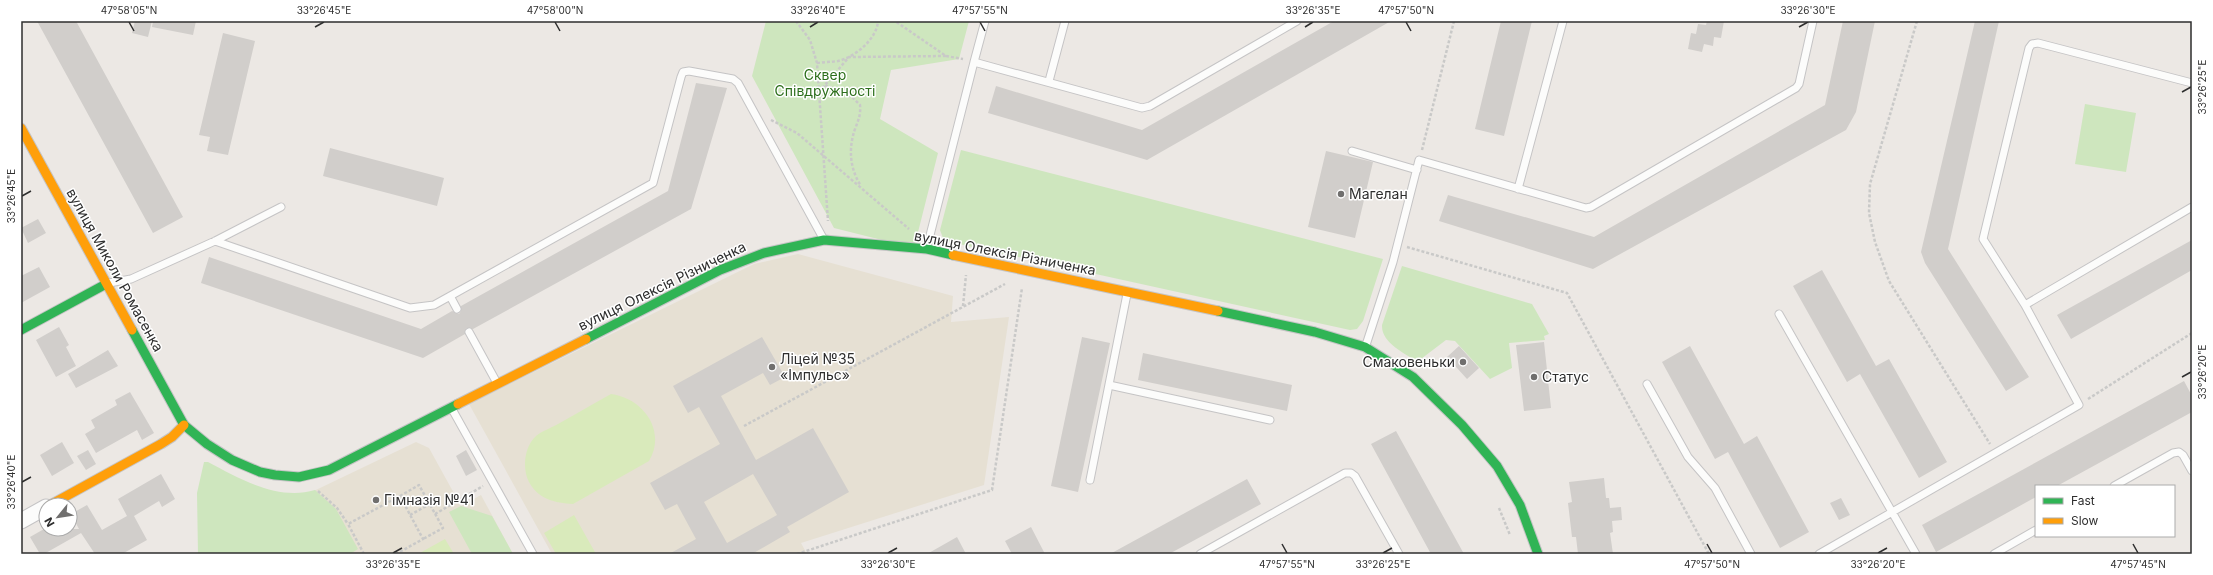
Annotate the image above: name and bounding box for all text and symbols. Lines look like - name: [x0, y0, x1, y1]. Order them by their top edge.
- text: 47°58'05"N: [101, 4, 157, 16]
- text: 33°26'45"E: [297, 4, 351, 16]
- text: 47°58'00"N: [527, 4, 583, 16]
- text: 33°26'40"E: [791, 4, 845, 16]
- text: 47°57'55"N: [952, 4, 1008, 16]
- text: 33°26'35"E: [1286, 4, 1341, 16]
- text: 47°57'50"N: [1378, 4, 1434, 16]
- text: 33°26'30"E: [1780, 4, 1836, 16]
- text: 33°26'25"E: [2196, 60, 2208, 114]
- park label: Сквер Співдружності: [775, 66, 875, 99]
- text: 33°26'45"E: [5, 169, 17, 223]
- street label: вулиця Миколи Ромасенка: [63, 185, 168, 354]
- place label: Магелан: [1349, 185, 1408, 202]
- marker: Магелан: [1336, 189, 1346, 199]
- street label: вулиця Олексія Різниченка: [913, 227, 1097, 278]
- street label: вулиця Олексія Різниченка: [575, 237, 748, 334]
- text: 33°26'20"E: [2196, 344, 2208, 400]
- place label: Ліцей №35 «Імпульс»: [780, 350, 855, 383]
- place label: Смаковеньки: [1362, 353, 1455, 370]
- marker: Смаковеньки: [1458, 357, 1468, 367]
- marker: Ліцей №35 «Імпульс»: [767, 362, 777, 372]
- place label: Статус: [1542, 368, 1589, 385]
- marker: Статус: [1529, 372, 1539, 382]
- text: 33°26'40"E: [5, 455, 17, 509]
- legend: [2035, 485, 2175, 537]
- place label: Гімназія №41: [384, 491, 474, 508]
- text: Fast: [2071, 493, 2095, 508]
- marker: Гімназія №41: [371, 495, 381, 505]
- north arrow: [38, 497, 78, 537]
- text: Slow: [2071, 513, 2099, 528]
- text: N: [41, 515, 57, 529]
- text: 33°26'35"E: [366, 558, 421, 570]
- text: 33°26'30"E: [860, 558, 916, 570]
- text: 47°57'55"N: [1259, 558, 1315, 570]
- text: 33°26'25"E: [1356, 558, 1410, 570]
- text: 47°57'50"N: [1684, 558, 1740, 570]
- text: 33°26'20"E: [1850, 558, 1906, 570]
- text: 47°57'45"N: [2110, 558, 2166, 570]

